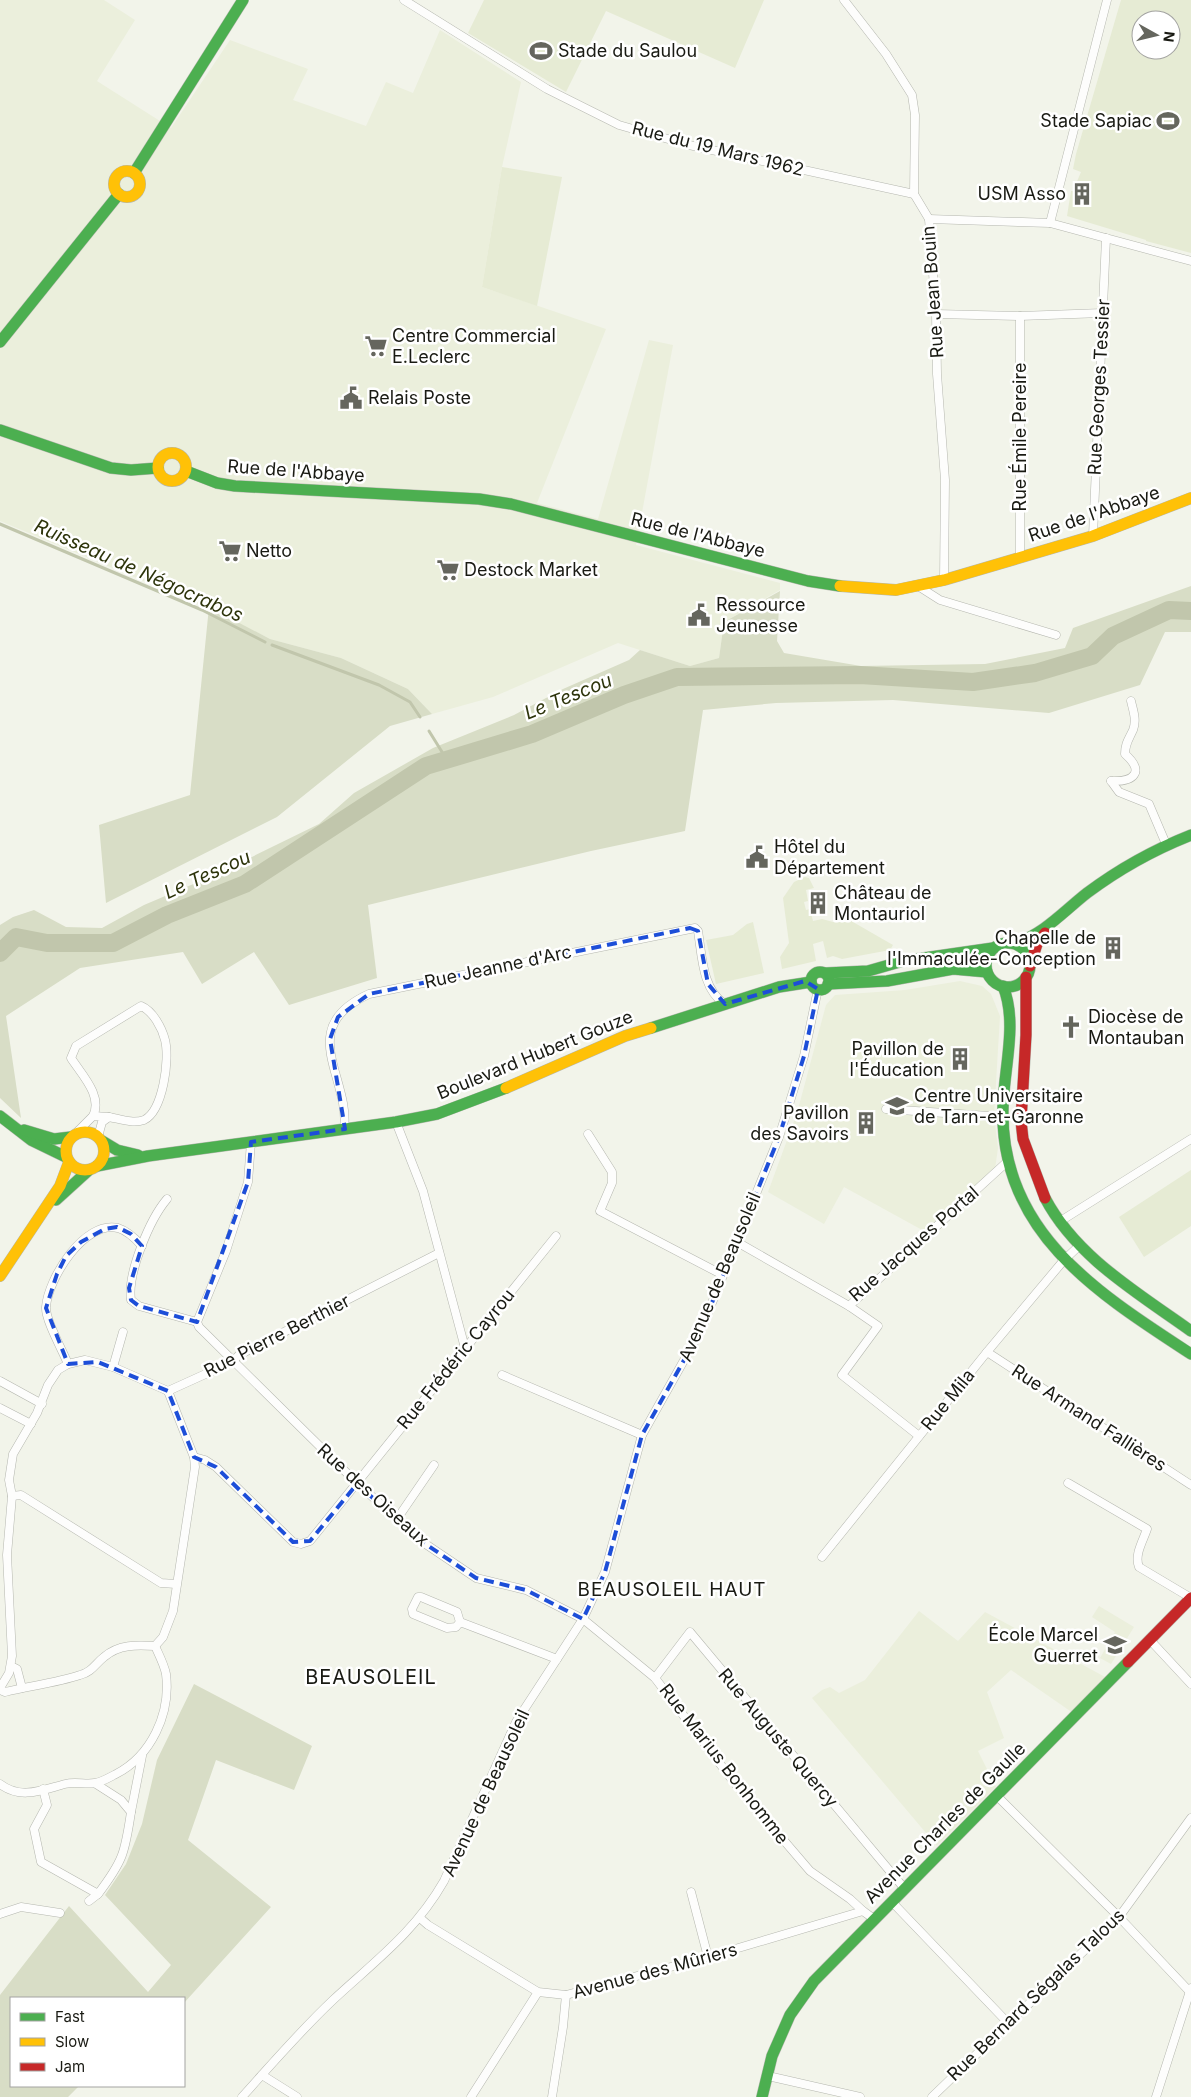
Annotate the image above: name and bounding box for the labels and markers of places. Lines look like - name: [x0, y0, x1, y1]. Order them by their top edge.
- sports icon: Stade du Saulou: [528, 38, 554, 64]
- place label: Stade du Saulou: [558, 40, 697, 61]
- sports icon: Stade Sapiac: [1155, 108, 1181, 134]
- place label: Stade Sapiac: [1040, 110, 1152, 131]
- building icon: USM Asso: [1069, 181, 1095, 207]
- place label: USM Asso: [978, 183, 1066, 204]
- place label: Centre Commercial E.Leclerc: [392, 325, 556, 367]
- supermarket icon: Centre Commercial E.Leclerc: [363, 333, 389, 359]
- public building icon: Relais Poste: [338, 385, 364, 411]
- place label: Relais Poste: [368, 387, 471, 408]
- supermarket icon: Netto: [217, 538, 243, 564]
- place label: Netto: [246, 540, 292, 561]
- supermarket icon: Destock Market: [435, 557, 461, 583]
- place label: Destock Market: [464, 559, 598, 580]
- place label: Ressource Jeunesse: [716, 594, 806, 636]
- public building icon: Ressource Jeunesse: [686, 602, 712, 628]
- place label: Hôtel du Département: [774, 836, 885, 878]
- public building icon: Hôtel du Département: [744, 844, 770, 870]
- place label: Château de Montauriol: [834, 882, 932, 924]
- building icon: Château de Montauriol: [805, 890, 831, 916]
- place label: Chapelle de l'Immaculée-Conception: [887, 927, 1096, 969]
- building icon: Chapelle de l'Immaculée-Conception: [1100, 935, 1126, 961]
- place label: Diocèse de Montauban: [1088, 1006, 1184, 1048]
- church icon: Diocèse de Montauban: [1058, 1014, 1084, 1040]
- place label: Pavillon de l'Éducation: [850, 1038, 944, 1080]
- building icon: Pavillon de l'Éducation: [947, 1046, 973, 1072]
- place label: Centre Universitaire de Tarn-et-Garonne: [914, 1085, 1084, 1127]
- school or university icon: Centre Universitaire de Tarn-et-Garonne: [884, 1093, 910, 1119]
- place label: Pavillon des Savoirs: [750, 1102, 849, 1144]
- building icon: Pavillon des Savoirs: [853, 1110, 879, 1136]
- place label: École Marcel Guerret: [988, 1623, 1098, 1666]
- school or university icon: École Marcel Guerret: [1102, 1632, 1128, 1658]

